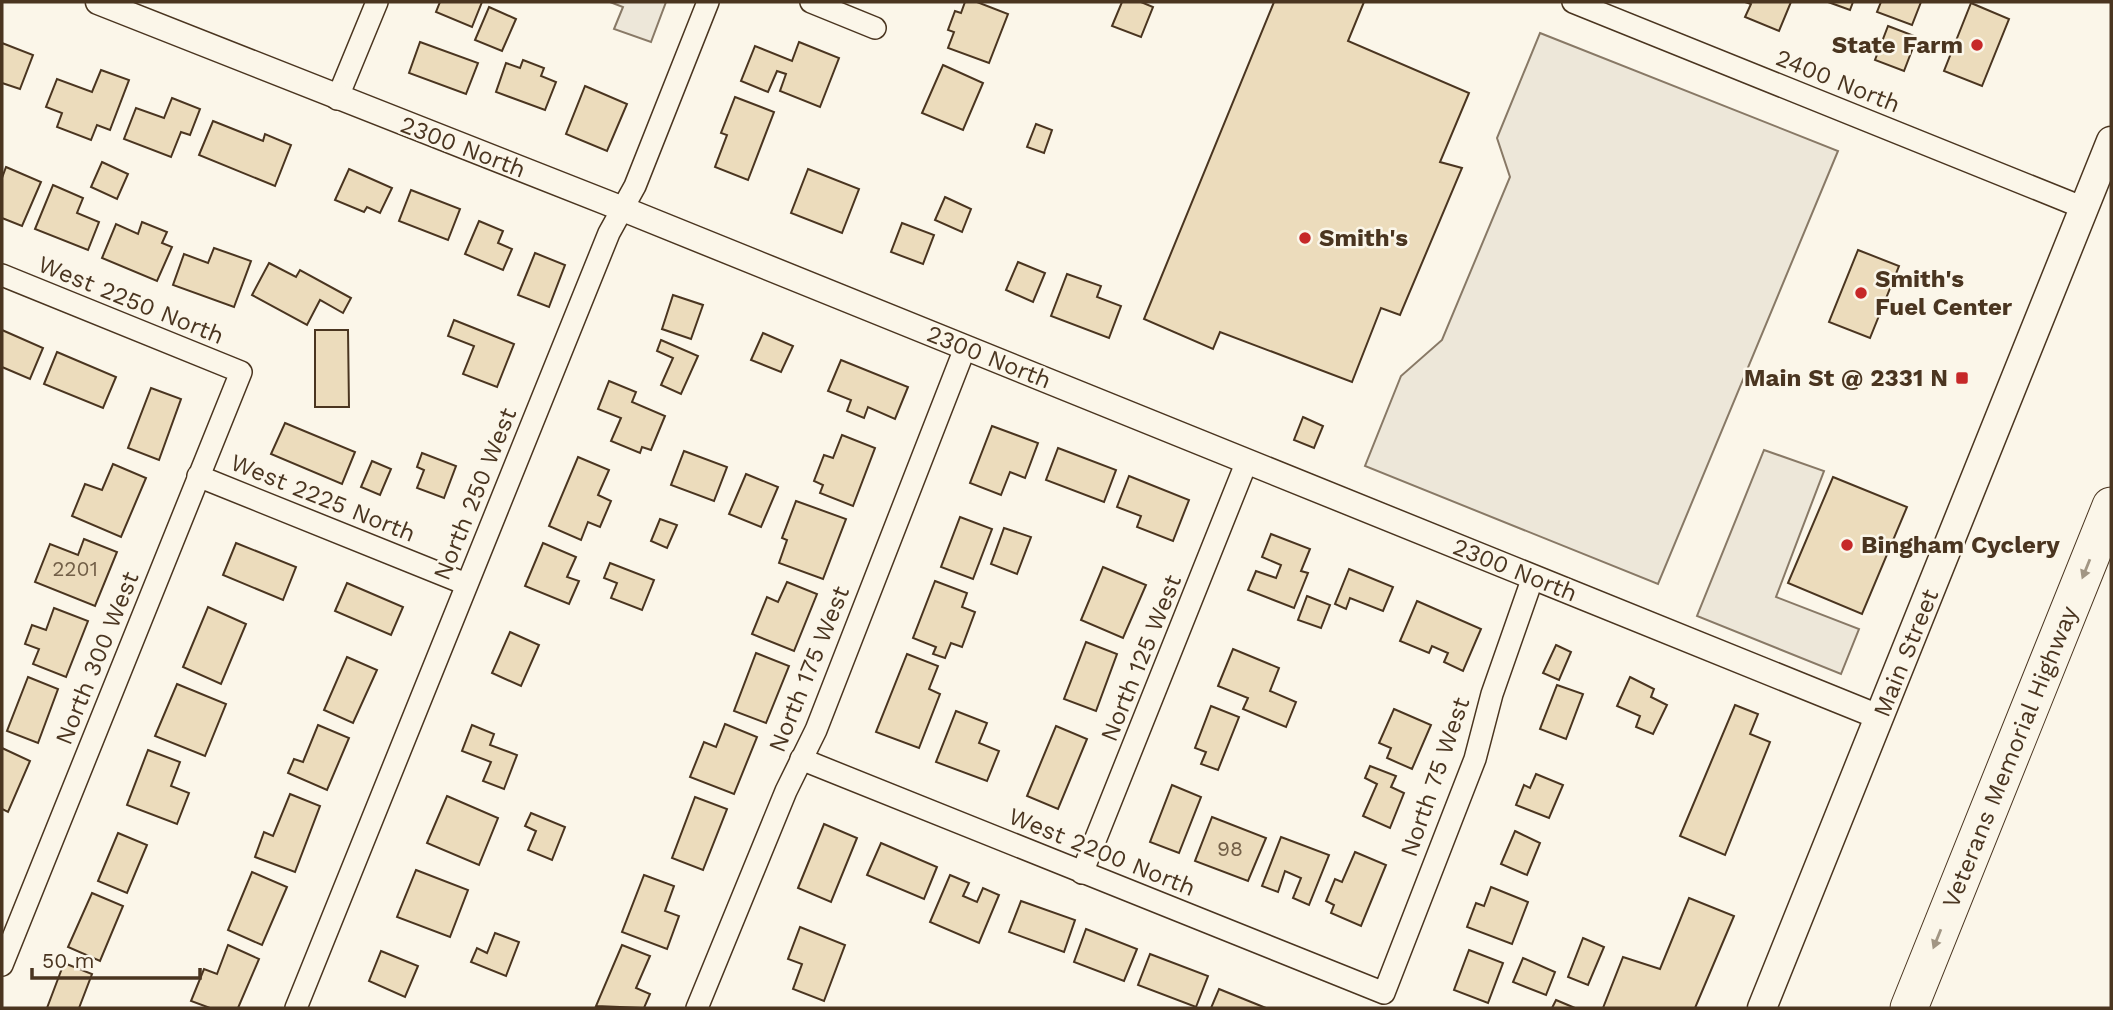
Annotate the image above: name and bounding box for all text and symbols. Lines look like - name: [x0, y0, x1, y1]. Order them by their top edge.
- place label: State Farm: [1832, 31, 1963, 59]
- marker: State Farm: [1969, 37, 1985, 53]
- street label: 2400 North: [1772, 43, 1904, 119]
- street label: 2300 North: [396, 110, 530, 184]
- place label: Smith's: [1319, 224, 1408, 252]
- marker: Smith's: [1297, 230, 1313, 246]
- street label: West 2250 North: [34, 250, 228, 350]
- place label: Smith's Fuel Center: [1875, 265, 2013, 321]
- marker: Smith's Fuel Center: [1853, 285, 1869, 301]
- street label: 2300 North: [923, 319, 1055, 395]
- place label: Main St @ 2331 N: [1744, 364, 1948, 392]
- marker: Main St @ 2331 N: [1954, 370, 1970, 386]
- street label: North 250 West: [428, 404, 522, 584]
- street label: West 2225 North: [226, 448, 420, 548]
- place label: Bingham Cyclery: [1861, 531, 2060, 559]
- street label: 2300 North: [1449, 532, 1581, 608]
- marker: Bingham Cyclery: [1839, 537, 1855, 553]
- house number: 2201: [52, 556, 98, 581]
- one-way arrow: [2080, 559, 2091, 580]
- street label: North 300 West: [50, 567, 144, 749]
- street label: North 125 West: [1095, 571, 1187, 745]
- street label: North 175 West: [763, 582, 855, 756]
- street label: Main Street: [1868, 585, 1944, 721]
- street label: Veterans Memorial Highway: [1937, 601, 2084, 912]
- street label: North 75 West: [1395, 694, 1475, 860]
- street label: West 2200 North: [1005, 802, 1199, 902]
- house number: 98: [1217, 836, 1243, 861]
- one-way arrow: [1931, 929, 1942, 950]
- scale bar: [32, 936, 200, 980]
- text: 50 m: [42, 948, 94, 973]

